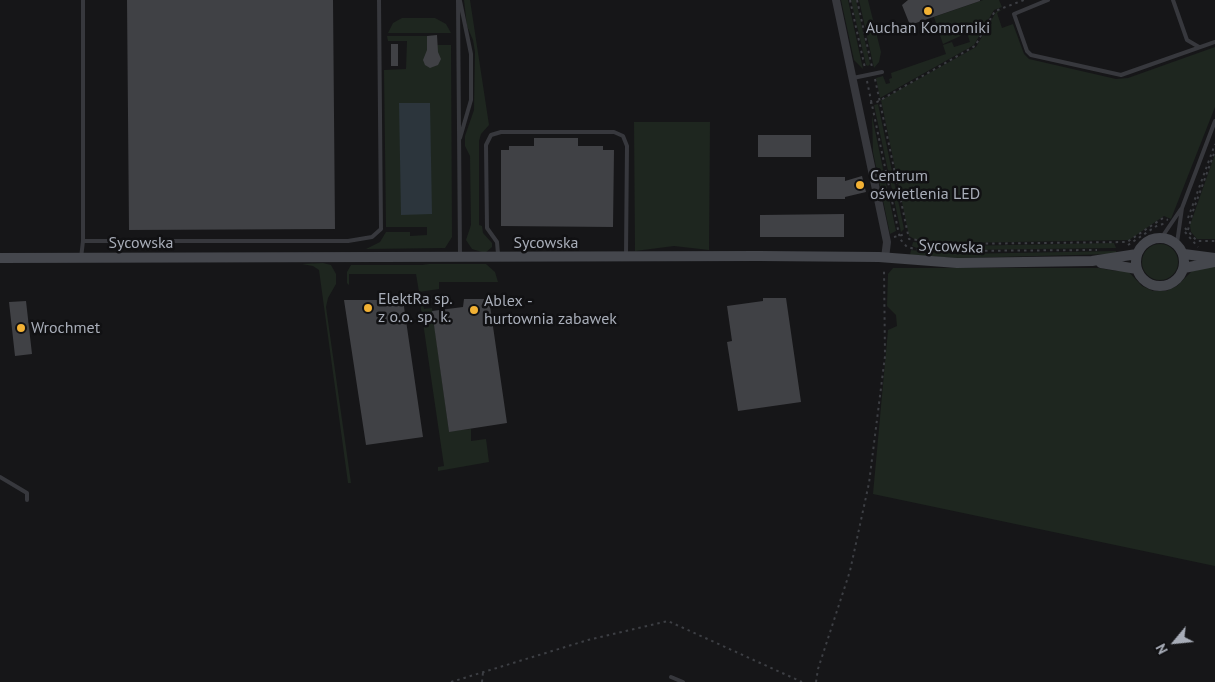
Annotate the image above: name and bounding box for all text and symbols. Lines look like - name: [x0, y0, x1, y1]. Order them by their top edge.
- marker: Auchan Komorniki: [922, 5, 934, 17]
- place label: Auchan Komorniki: [866, 18, 990, 38]
- place label: Centrum oświetlenia LED: [870, 166, 980, 204]
- marker: Centrum oświetlenia LED: [854, 179, 866, 191]
- street label: Sycowska: [108, 233, 174, 253]
- street label: Sycowska: [513, 233, 579, 253]
- street label: Sycowska: [918, 236, 984, 258]
- place label: ElektRa sp. z o.o. sp. k.: [378, 289, 453, 327]
- place label: Ablex - hurtownia zabawek: [484, 291, 617, 329]
- marker: ElektRa sp. z o.o. sp. k.: [362, 302, 374, 314]
- marker: Ablex - hurtownia zabawek: [468, 304, 480, 316]
- place label: Wrochmet: [31, 318, 100, 338]
- marker: Wrochmet: [15, 322, 27, 334]
- north arrow: [1150, 617, 1200, 667]
- text: N: [1152, 641, 1172, 657]

